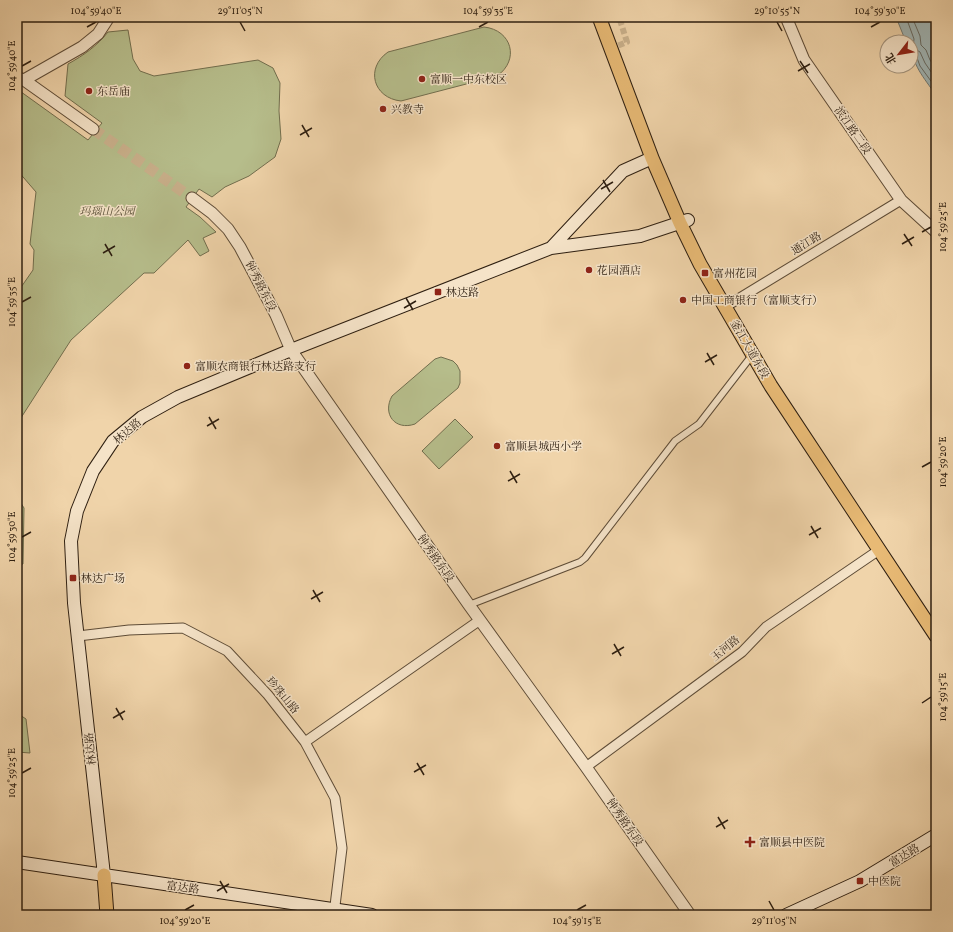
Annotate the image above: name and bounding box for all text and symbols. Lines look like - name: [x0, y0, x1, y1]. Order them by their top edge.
- text: 104°59'40"E: [71, 4, 121, 18]
- text: 29°11'05"N: [217, 4, 263, 18]
- text: 104°59'35"E: [463, 4, 513, 18]
- text: 29°10'55"N: [754, 4, 801, 18]
- text: 104°59'30"E: [855, 4, 905, 18]
- north arrow: [879, 34, 919, 74]
- text: 104°59'40"E: [5, 41, 19, 91]
- text: 北: [882, 50, 901, 67]
- place label: 富顺一中东校区: [430, 73, 507, 88]
- marker: 富顺一中东校区: [417, 74, 427, 84]
- place label: 东岳庙: [97, 85, 130, 100]
- marker: 东岳庙: [84, 86, 94, 96]
- place label: 兴教寺: [391, 103, 424, 118]
- marker: 兴教寺: [378, 104, 388, 114]
- street label: 滨江路二段: [830, 104, 874, 158]
- text: 104°59'25"E: [936, 202, 950, 252]
- park label: 玛瑙山公园: [80, 205, 136, 220]
- street label: 通江路: [789, 229, 825, 259]
- street label: 钟秀路东段: [240, 259, 279, 315]
- place label: 花园酒店: [597, 264, 641, 279]
- marker: 花园酒店: [584, 265, 594, 275]
- place label: 富州花园: [713, 267, 757, 282]
- marker: 富州花园: [700, 268, 710, 278]
- text: 104°59'35"E: [5, 277, 19, 327]
- place label: 林达路: [446, 286, 479, 301]
- marker: 林达路: [433, 287, 443, 297]
- place label: 中国工商银行（富顺支行）: [691, 294, 823, 309]
- marker: 中国工商银行（富顺支行）: [678, 295, 688, 305]
- street label: 釜江大道东段: [726, 317, 772, 382]
- place label: 富顺农商银行林达路支行: [195, 360, 316, 375]
- marker: 富顺农商银行林达路支行: [182, 361, 192, 371]
- street label: 林达路: [111, 416, 145, 449]
- text: 104°59'20"E: [936, 436, 950, 488]
- place label: 富顺县城西小学: [505, 440, 582, 455]
- marker: 富顺县城西小学: [492, 441, 502, 451]
- text: 104°59'30"E: [5, 512, 19, 562]
- street label: 钟秀路东段: [413, 532, 457, 586]
- place label: 林达广场: [81, 572, 125, 587]
- marker: 林达广场: [68, 573, 78, 583]
- street label: 玉河路: [708, 633, 743, 665]
- text: 104°59'15"E: [936, 673, 950, 721]
- street label: 珍珠山路: [262, 674, 302, 718]
- street label: 林达路: [82, 732, 101, 766]
- text: 104°59'25"E: [5, 748, 19, 798]
- street label: 钟秀路东段: [602, 796, 646, 850]
- marker: 富顺县中医院: [744, 836, 756, 848]
- place label: 富顺县中医院: [759, 836, 825, 851]
- street label: 富达路: [887, 841, 923, 871]
- place label: 中医院: [868, 875, 901, 890]
- marker: 中医院: [855, 876, 865, 886]
- street label: 富达路: [165, 879, 200, 898]
- text: 104°59'20"E: [159, 914, 211, 928]
- text: 104°59'15"E: [553, 914, 601, 928]
- text: 29°11'05"N: [751, 914, 797, 928]

